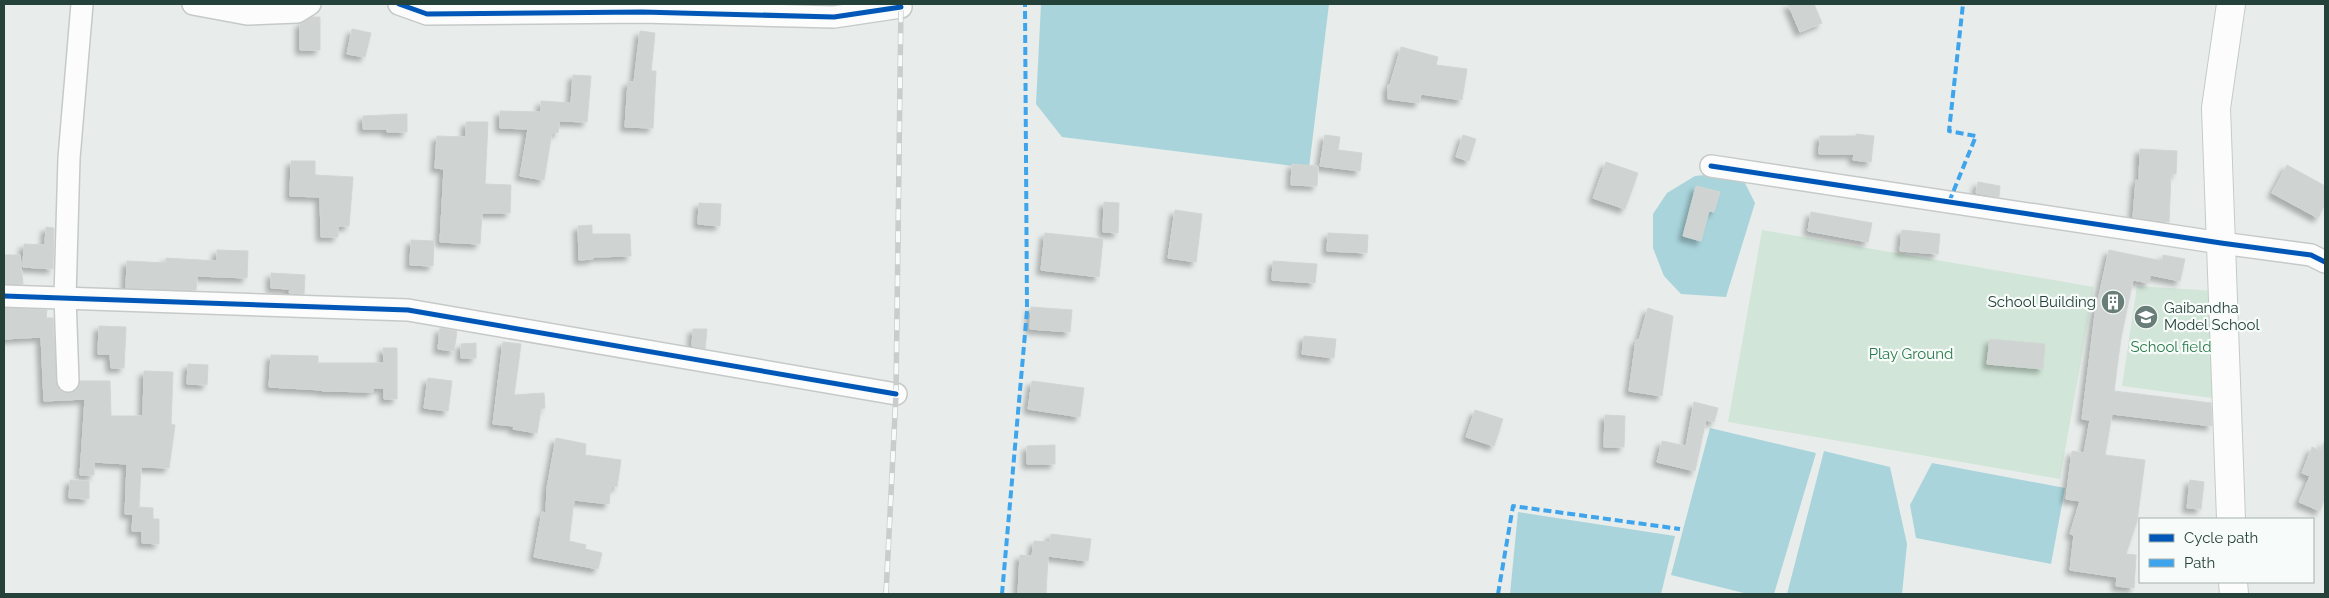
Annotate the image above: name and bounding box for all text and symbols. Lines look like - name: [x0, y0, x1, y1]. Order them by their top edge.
- building icon: School Building: [2100, 289, 2126, 315]
- place label: School Building: [1988, 293, 2096, 311]
- place label: Gaibandha Model School: [2164, 299, 2260, 334]
- school or university icon: Gaibandha Model School: [2133, 304, 2159, 330]
- park label: School field: [2130, 338, 2212, 356]
- park label: Play Ground: [1869, 345, 1953, 363]
- legend: [2139, 518, 2314, 583]
- text: Cycle path: [2184, 529, 2258, 547]
- text: Path: [2184, 554, 2215, 572]

